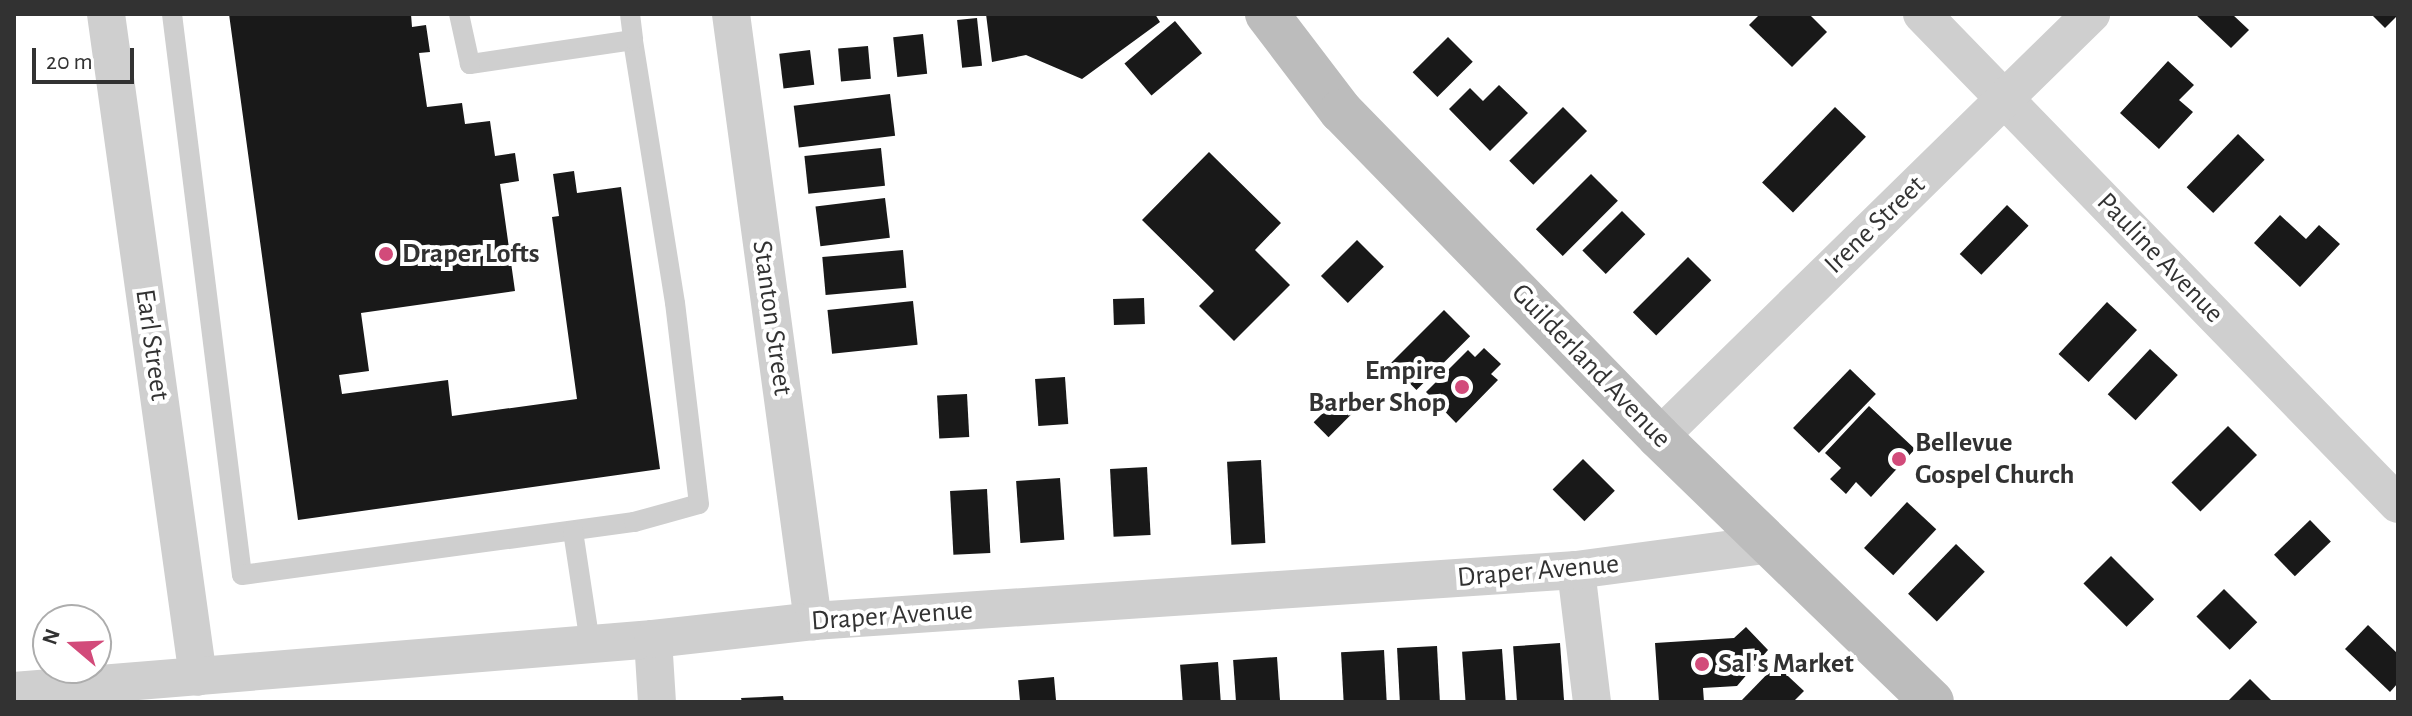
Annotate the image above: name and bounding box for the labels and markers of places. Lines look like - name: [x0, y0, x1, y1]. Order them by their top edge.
- place label: Draper Lofts: [402, 237, 539, 271]
- marker: Draper Lofts: [377, 245, 395, 263]
- place label: Empire Barber Shop: [1308, 354, 1446, 420]
- marker: Empire Barber Shop: [1453, 378, 1471, 396]
- place label: Bellevue Gospel Church: [1915, 426, 2074, 492]
- marker: Bellevue Gospel Church: [1890, 450, 1908, 468]
- place label: Sal's Market: [1718, 647, 1854, 681]
- marker: Sal's Market: [1693, 655, 1711, 673]

